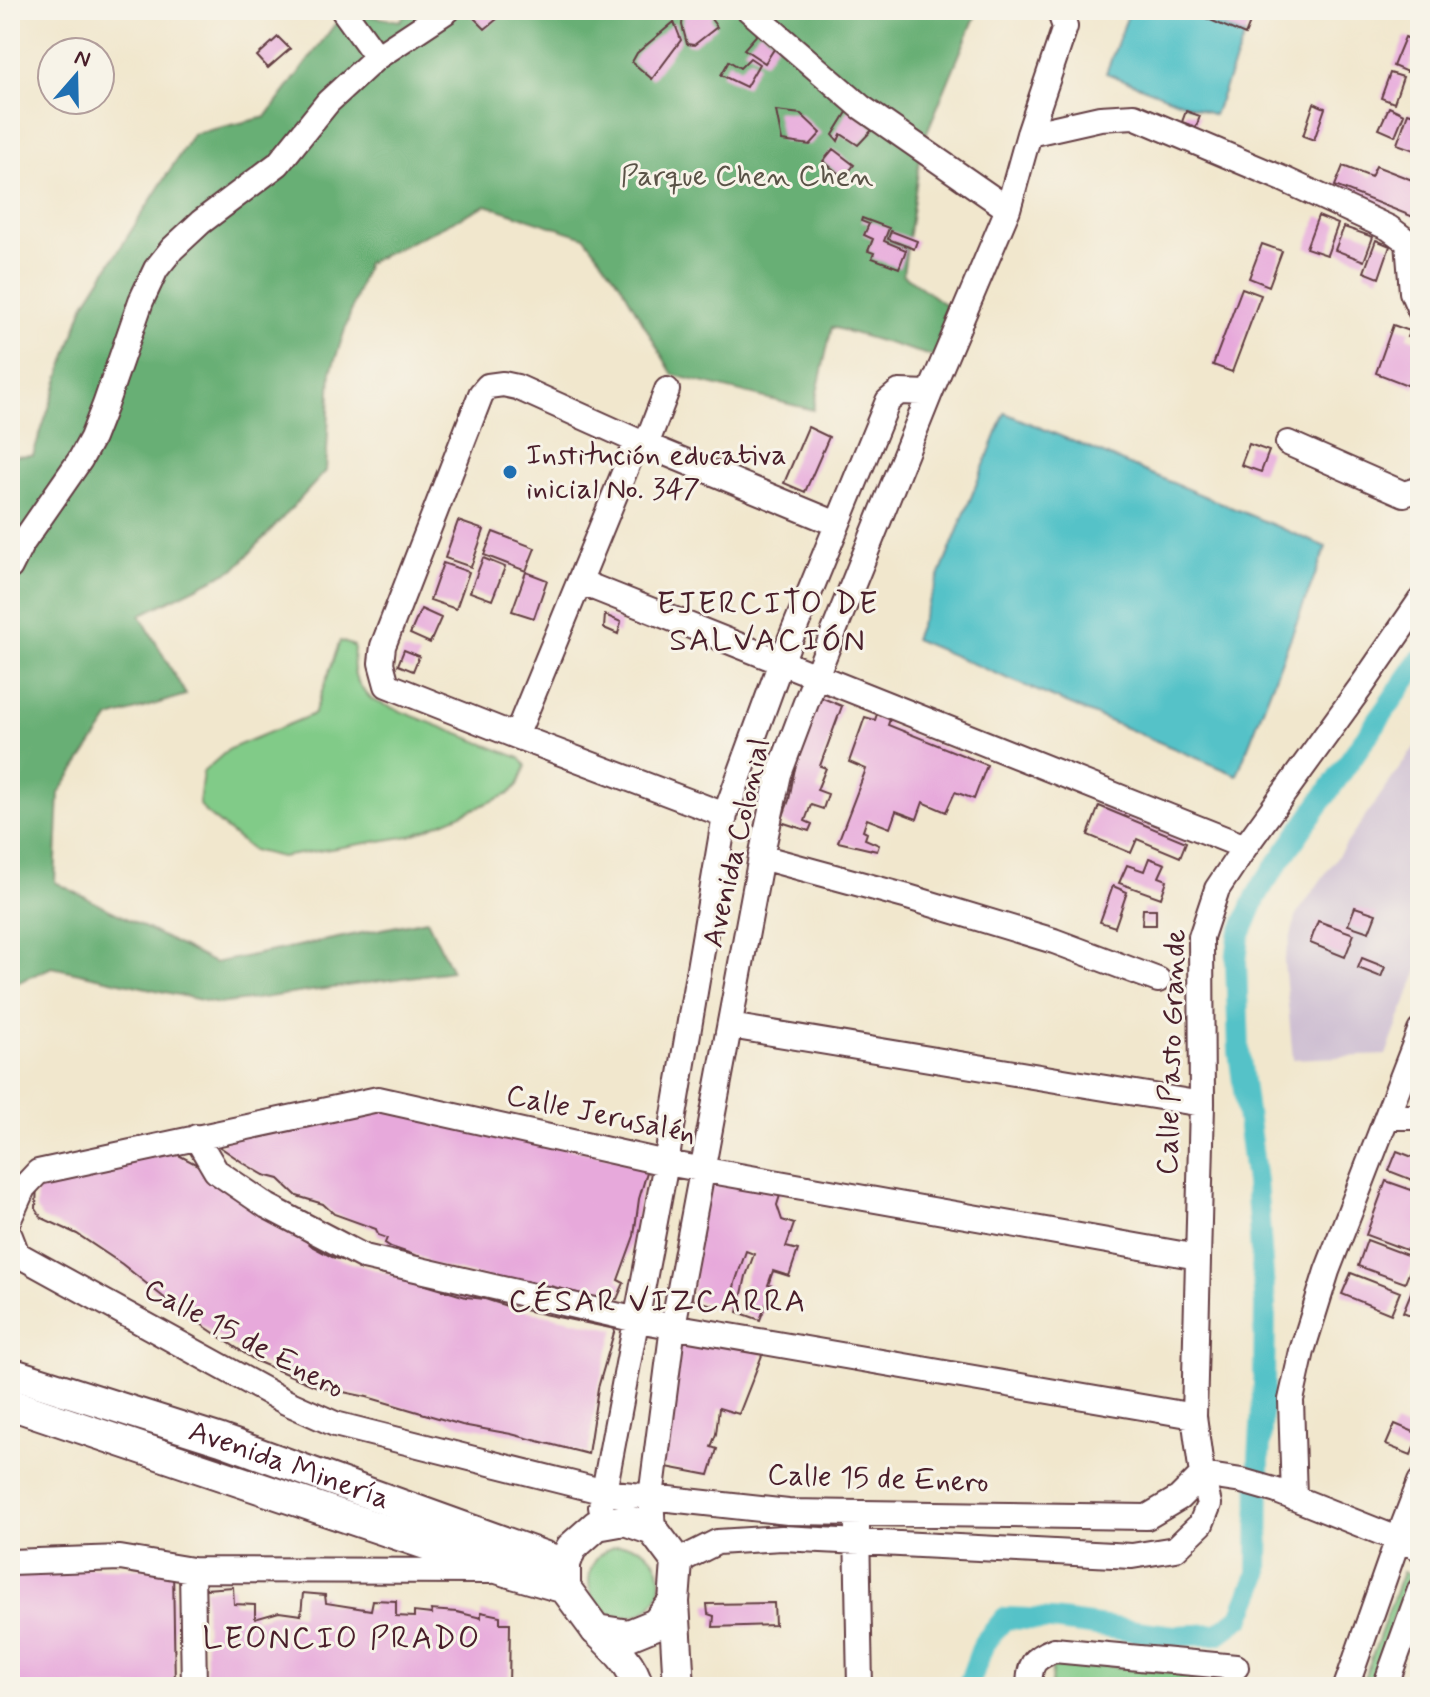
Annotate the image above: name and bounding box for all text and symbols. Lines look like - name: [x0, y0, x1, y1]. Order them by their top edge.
- north arrow: [36, 36, 116, 116]
- text: N: [70, 43, 94, 75]
- park label: Parque Chen Chen: [620, 157, 874, 196]
- place label: Institución educativa inicial No. 347: [526, 436, 787, 509]
- marker: Institución educativa inicial No. 347: [501, 463, 519, 481]
- district label: EJERCITO DE SALVACIÓN: [656, 583, 880, 662]
- street label: Avenida Colonial: [694, 735, 780, 951]
- street label: Calle Pasto Grande: [1148, 928, 1196, 1176]
- street label: Calle Jerusalén: [503, 1076, 699, 1154]
- street label: Calle 15 de Enero: [137, 1270, 351, 1408]
- district label: CÉSAR VIZCARRA: [508, 1281, 808, 1323]
- street label: Avenida Minería: [184, 1411, 395, 1519]
- street label: Calle 15 de Enero: [766, 1456, 990, 1502]
- district label: LEONCIO PRADO: [203, 1618, 481, 1660]

